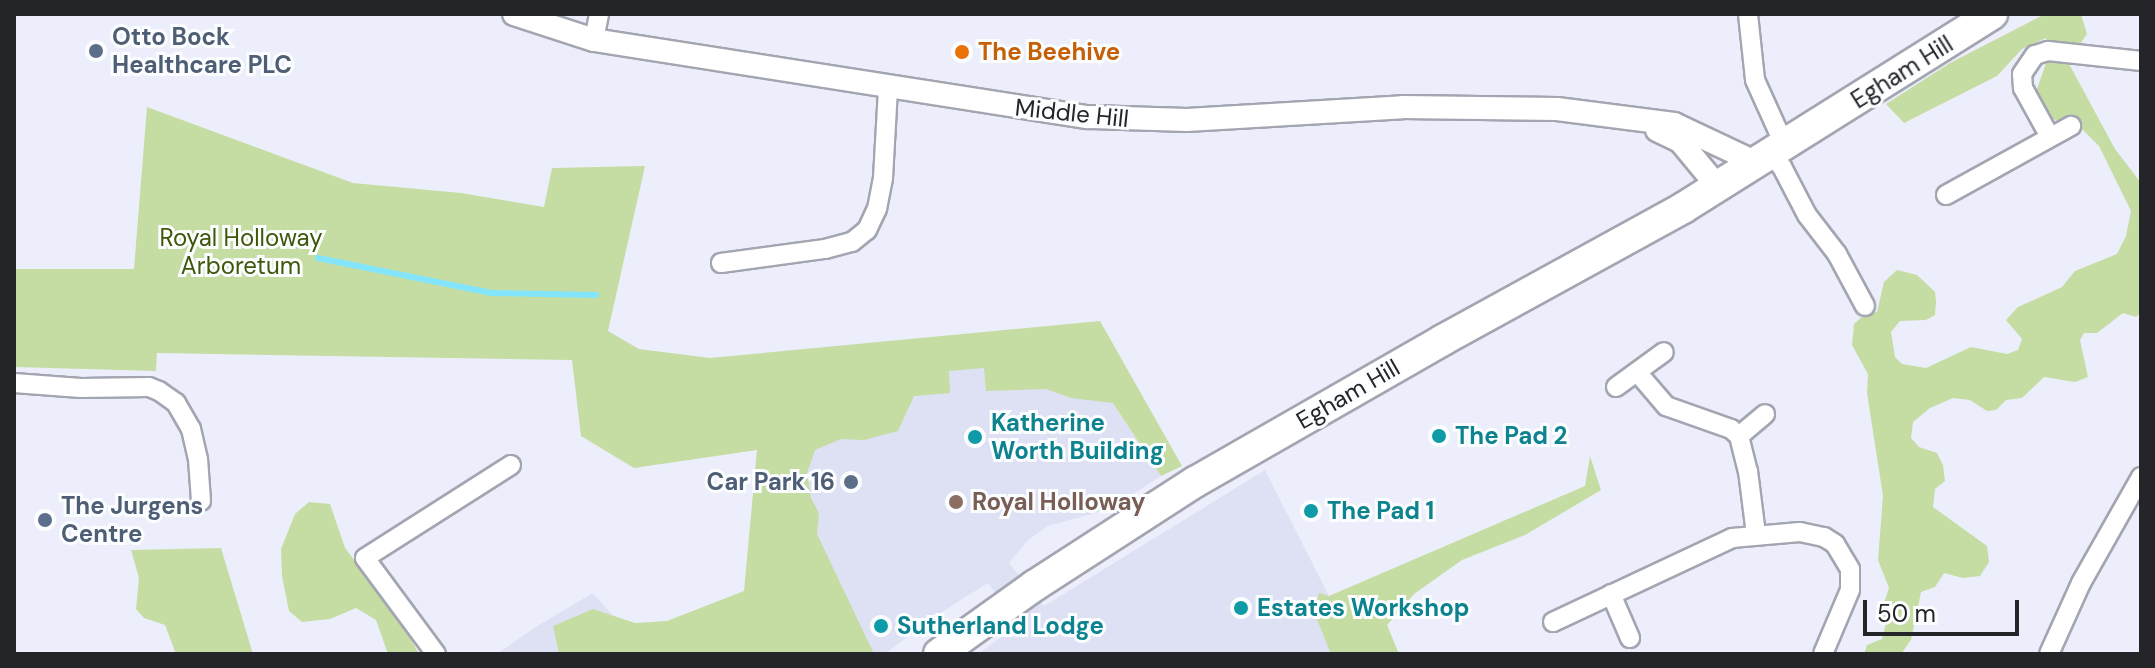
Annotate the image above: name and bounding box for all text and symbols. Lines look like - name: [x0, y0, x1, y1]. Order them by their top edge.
- place label: Otto Bock Healthcare PLC: [112, 23, 292, 79]
- street label: Egham Hill: [1846, 29, 1958, 115]
- place label: The Beehive: [978, 38, 1120, 66]
- marker: Otto Bock Healthcare PLC: [87, 42, 105, 60]
- marker: The Beehive: [953, 43, 971, 61]
- street label: Middle Hill: [1014, 93, 1130, 133]
- park label: Royal Holloway Arboretum: [159, 224, 323, 280]
- street label: Egham Hill: [1291, 353, 1405, 435]
- place label: Katherine Worth Building: [991, 409, 1164, 465]
- place label: The Pad 2: [1455, 422, 1567, 450]
- marker: The Pad 2: [1430, 427, 1448, 445]
- marker: Katherine Worth Building: [966, 428, 984, 446]
- place label: Car Park 16: [706, 468, 835, 496]
- marker: Car Park 16: [842, 473, 860, 491]
- place label: Royal Holloway: [972, 488, 1146, 516]
- place label: The Jurgens Centre: [61, 492, 203, 548]
- marker: Royal Holloway: [947, 493, 965, 511]
- place label: The Pad 1: [1327, 497, 1434, 525]
- marker: The Pad 1: [1302, 502, 1320, 520]
- marker: The Jurgens Centre: [36, 511, 54, 529]
- scale bar: [1867, 584, 2023, 634]
- place label: Estates Workshop: [1257, 594, 1470, 622]
- text: 50 m: [1877, 598, 1936, 629]
- marker: Estates Workshop: [1232, 599, 1250, 617]
- place label: Sutherland Lodge: [897, 612, 1104, 640]
- marker: Sutherland Lodge: [872, 617, 890, 635]

